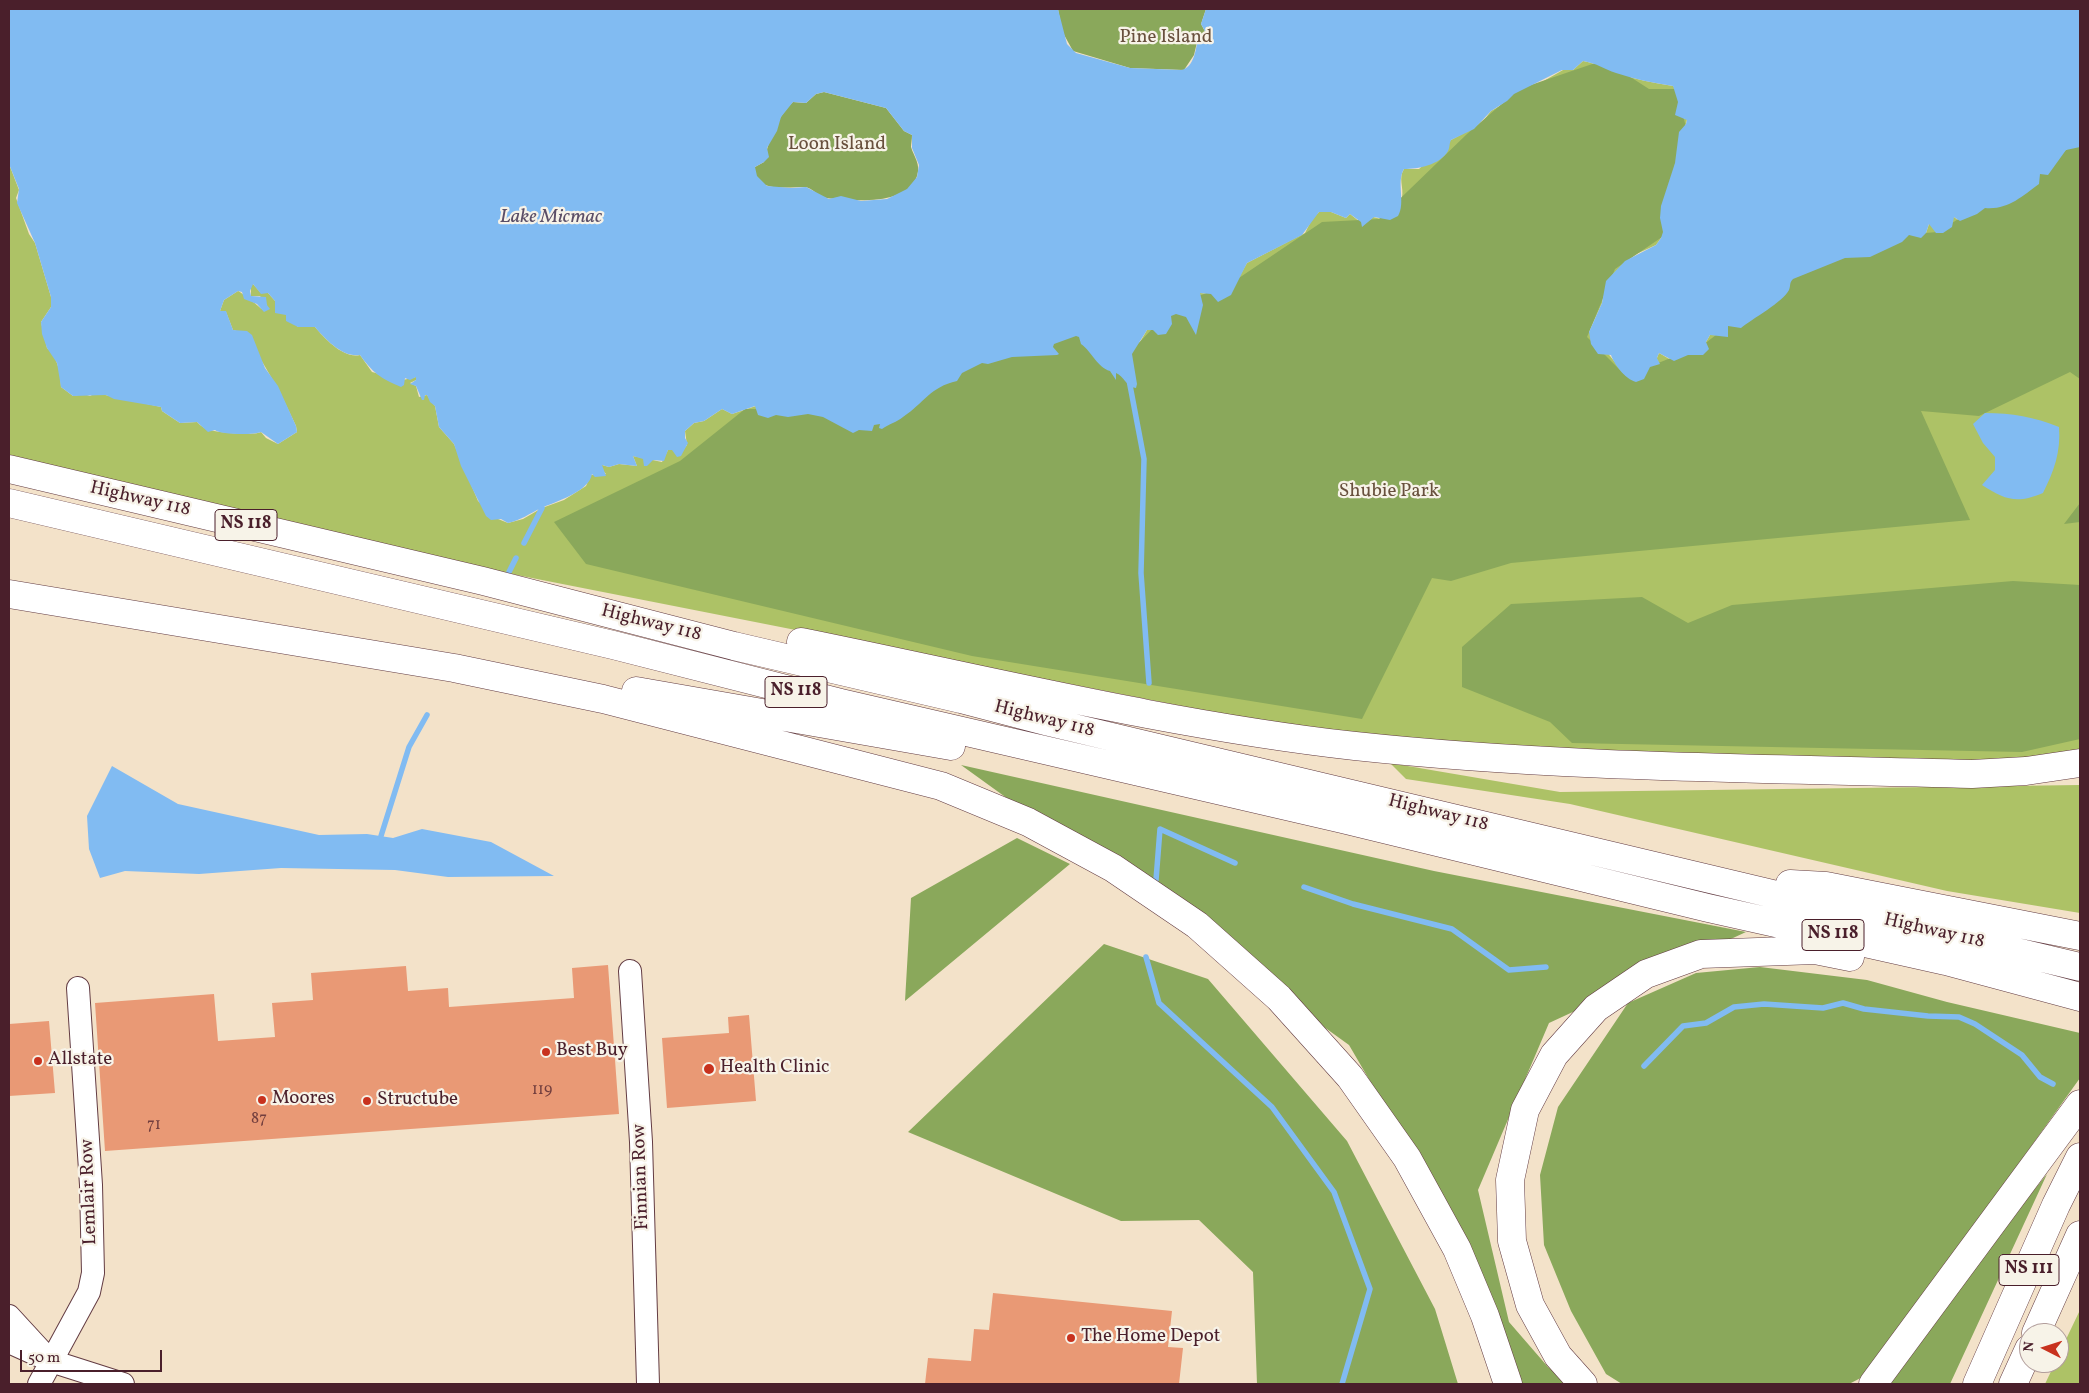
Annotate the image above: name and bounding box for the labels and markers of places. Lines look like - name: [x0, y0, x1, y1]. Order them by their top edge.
- place label: Best Buy: [556, 1041, 628, 1063]
- marker: Best Buy: [540, 1046, 552, 1058]
- place label: Allstate: [48, 1050, 112, 1072]
- marker: Allstate: [32, 1055, 44, 1067]
- place label: Health Clinic: [720, 1058, 830, 1080]
- marker: Health Clinic: [702, 1062, 716, 1076]
- place label: Moores: [272, 1089, 335, 1111]
- place label: Structube: [377, 1090, 458, 1112]
- marker: Moores: [256, 1094, 268, 1106]
- marker: Structube: [361, 1095, 373, 1107]
- place label: The Home Depot: [1081, 1327, 1220, 1349]
- marker: The Home Depot: [1065, 1332, 1077, 1344]

